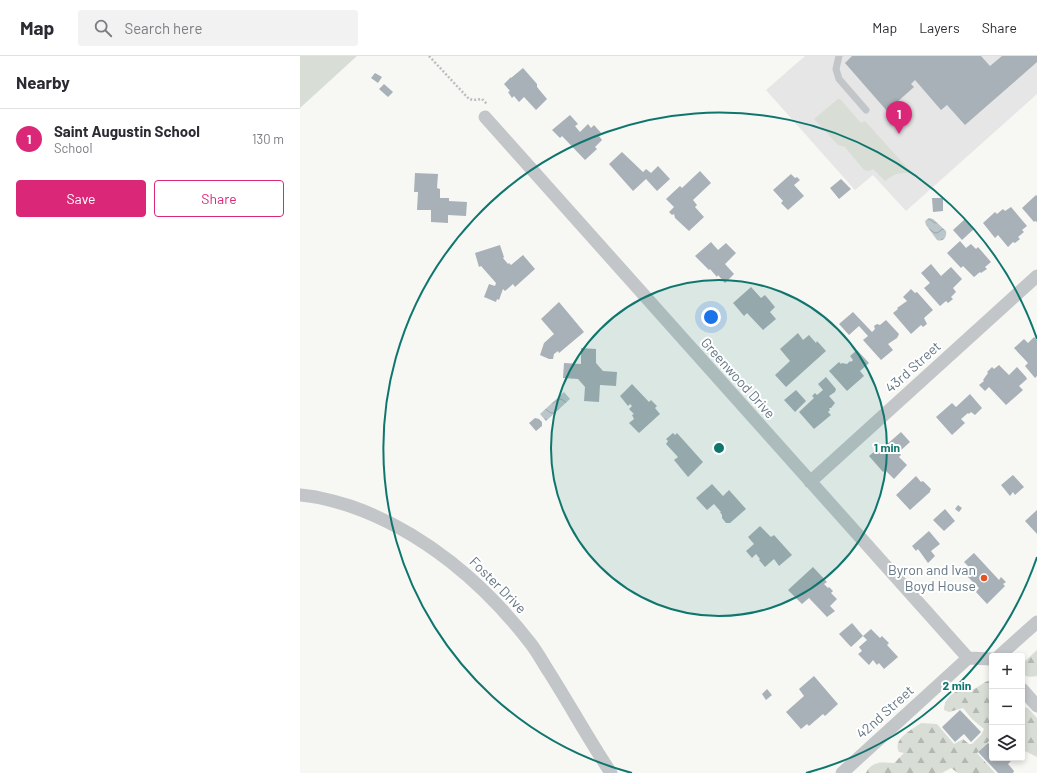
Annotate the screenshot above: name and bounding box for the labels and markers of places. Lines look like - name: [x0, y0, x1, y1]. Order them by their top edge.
- pin: 1: [886, 101, 912, 134]
- centre of rings: [712, 441, 726, 455]
- place label: Byron and Ivan Boyd House: [888, 561, 976, 594]
- marker: Byron and Ivan Boyd House: [979, 573, 989, 583]

